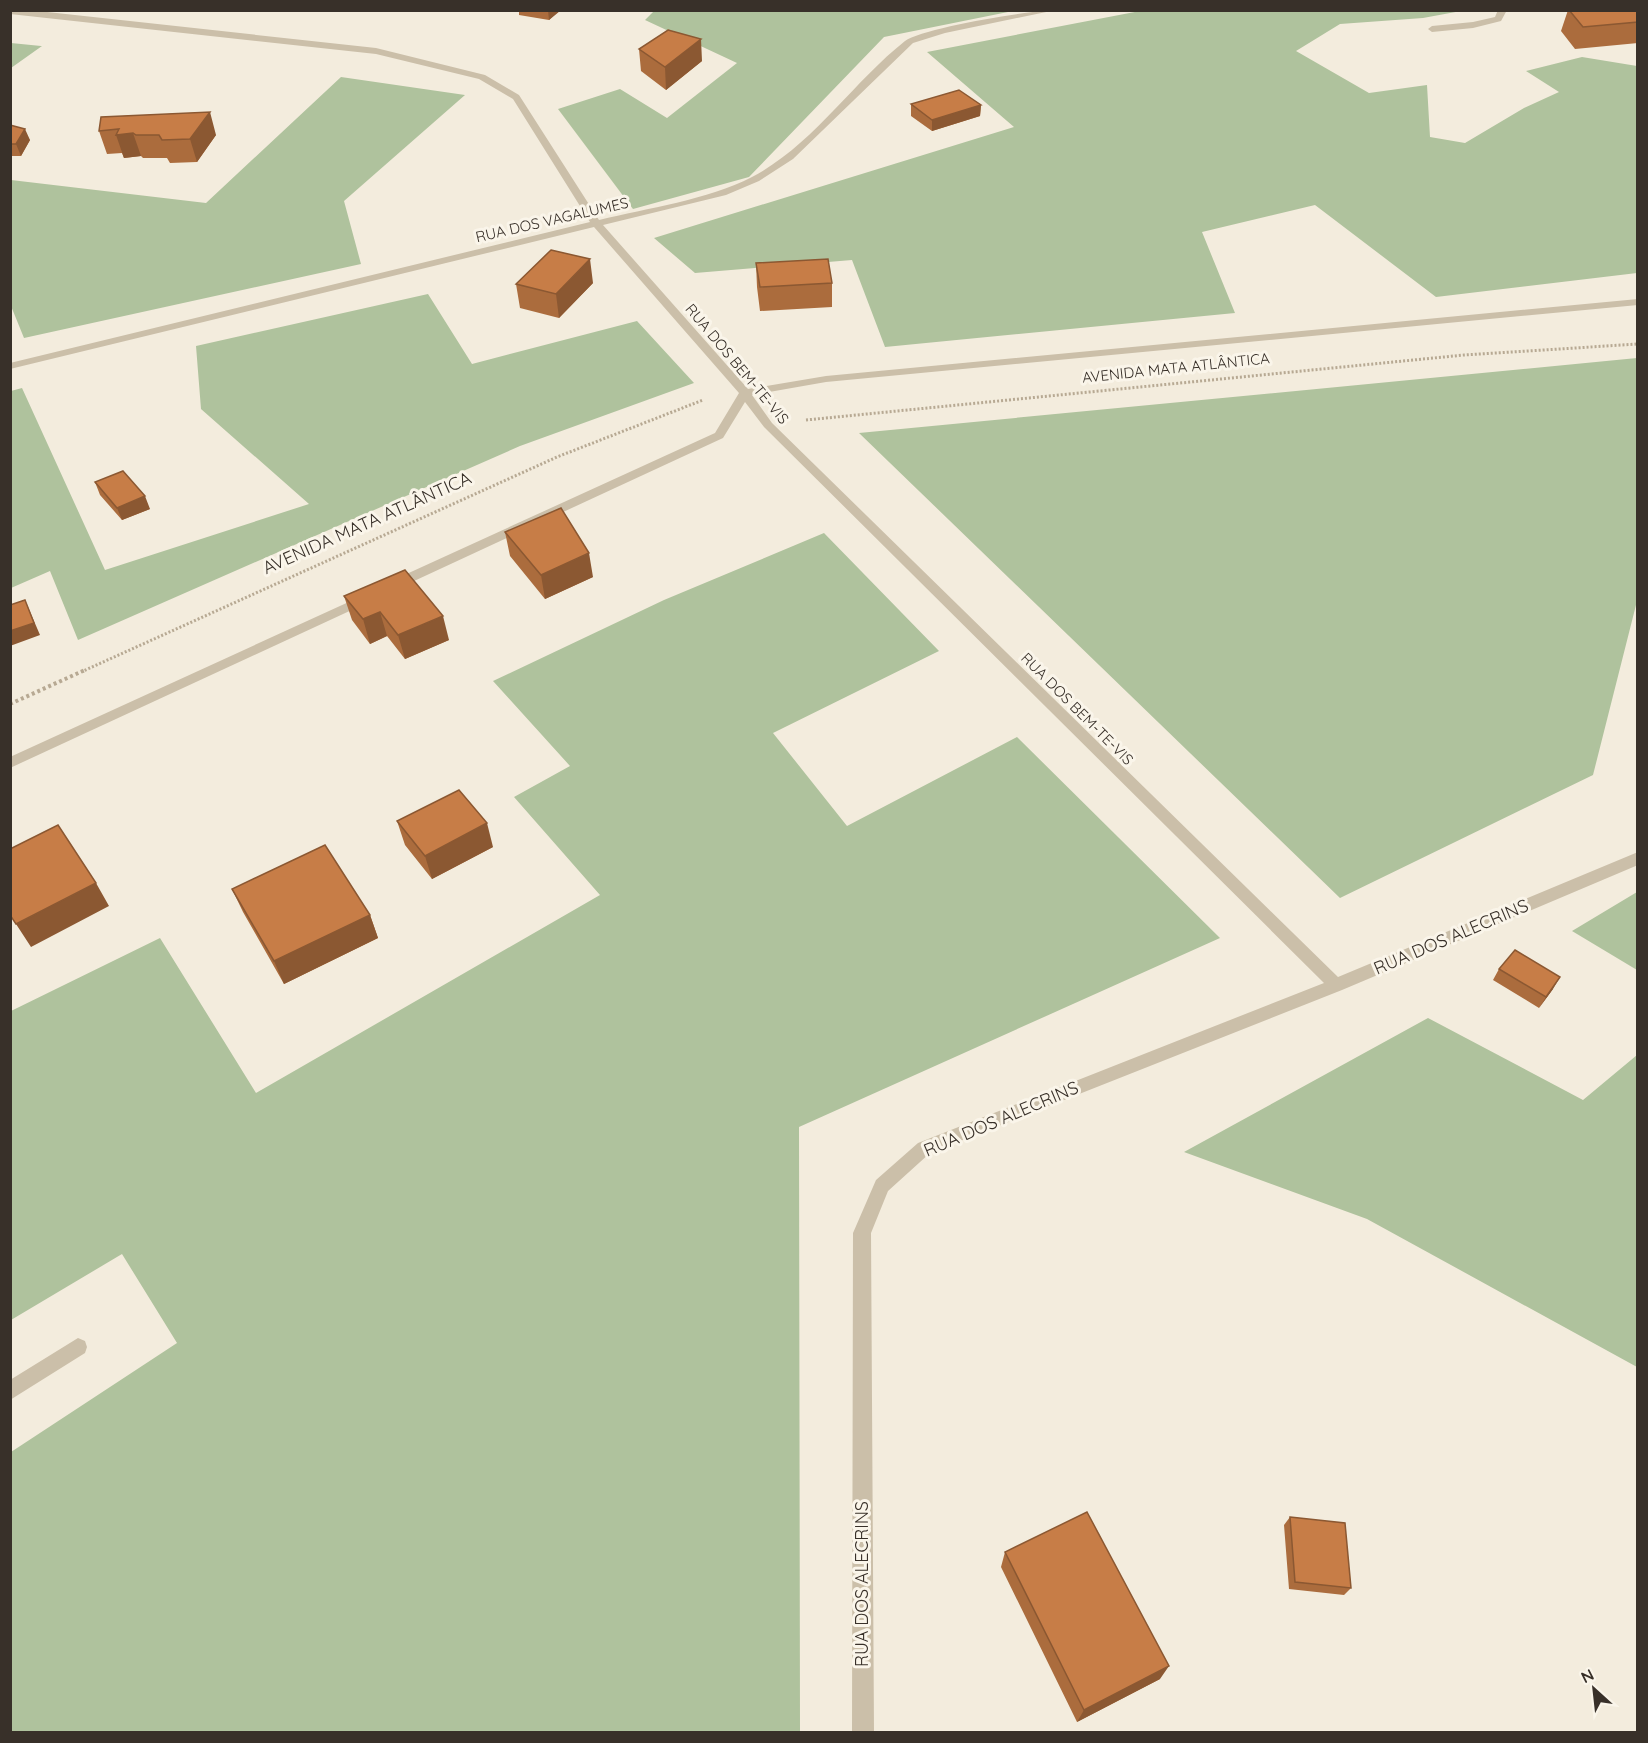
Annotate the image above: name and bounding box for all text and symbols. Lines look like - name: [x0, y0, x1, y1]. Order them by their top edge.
- street label: RUA DOS VAGALUMES: [474, 193, 630, 246]
- street label: RUA DOS BEM-TE-VIS: [681, 300, 793, 428]
- street label: AVENIDA MATA ATLÂNTICA: [1081, 348, 1271, 387]
- street label: AVENIDA MATA ATLÂNTICA: [259, 466, 475, 579]
- street label: RUA DOS BEM-TE-VIS: [1017, 648, 1138, 769]
- street label: RUA DOS ALECRINS: [1370, 894, 1532, 980]
- street label: RUA DOS ALECRINS: [920, 1076, 1082, 1162]
- street label: RUA DOS ALECRINS: [850, 1501, 873, 1667]
- north arrow: [1564, 1659, 1624, 1719]
- text: N: [1577, 1664, 1597, 1687]

